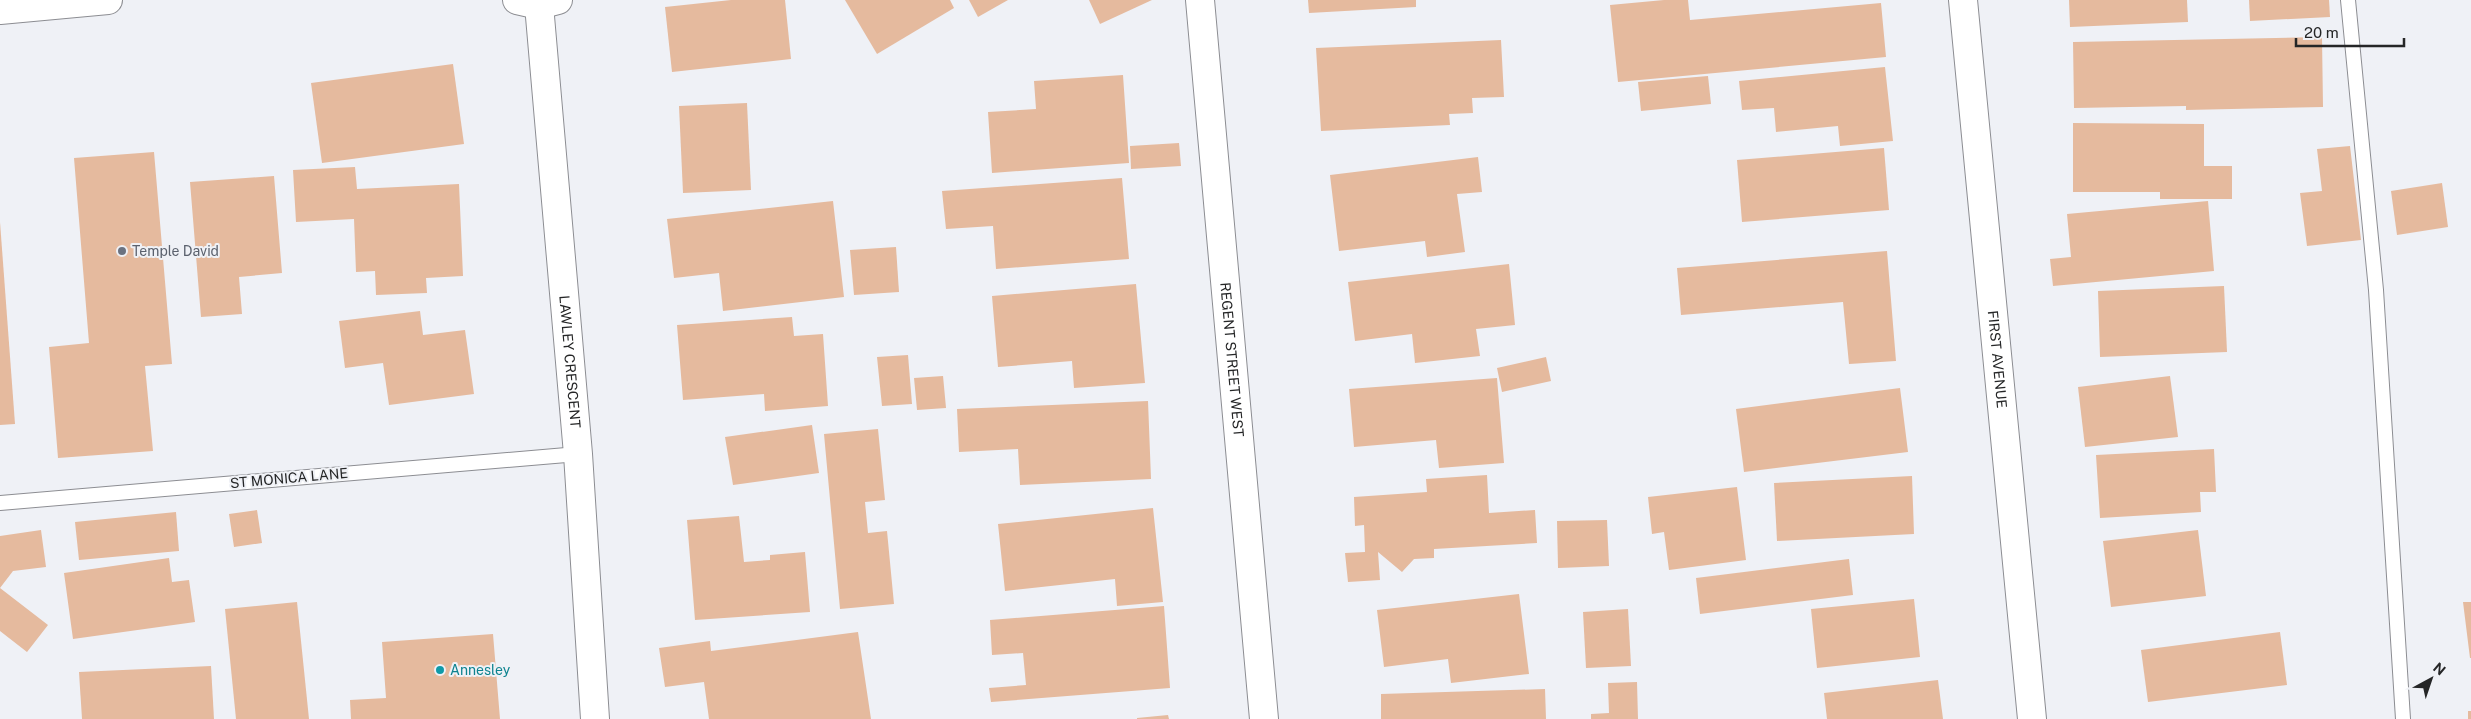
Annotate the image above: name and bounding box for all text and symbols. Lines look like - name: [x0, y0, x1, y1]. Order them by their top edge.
- scale bar: [2296, 15, 2404, 47]
- text: 20 m: [2304, 24, 2339, 41]
- place label: Temple David: [132, 243, 219, 259]
- marker: Temple David: [116, 245, 128, 257]
- street label: REGENT STREET WEST: [1217, 282, 1247, 438]
- street label: LAWLEY CRESCENT: [556, 295, 584, 429]
- street label: FIRST AVENUE: [1985, 310, 2010, 409]
- street label: ST MONICA LANE: [229, 465, 349, 491]
- north arrow: [2406, 654, 2456, 704]
- text: N: [2430, 659, 2449, 679]
- place label: Annesley: [450, 662, 511, 678]
- marker: Annesley: [434, 664, 446, 676]

